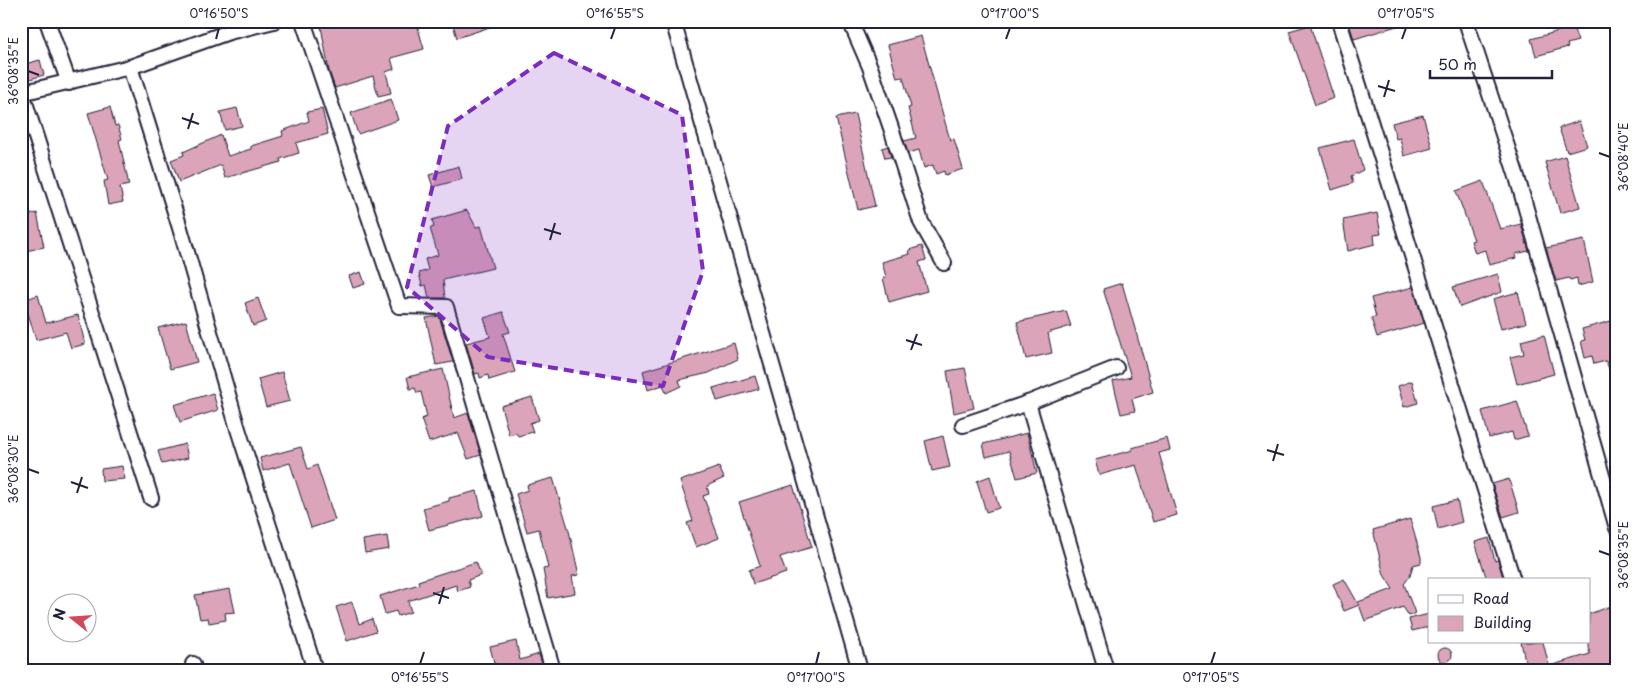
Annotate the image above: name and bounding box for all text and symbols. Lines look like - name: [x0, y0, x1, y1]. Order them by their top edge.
- text: 0°16'50"S: [190, 4, 248, 22]
- text: 0°16'55"S: [586, 4, 644, 22]
- text: 0°17'00"S: [981, 4, 1039, 22]
- text: 0°17'05"S: [1377, 4, 1435, 22]
- text: 36°08'35"E: [4, 37, 22, 105]
- scale bar: [1430, 48, 1553, 80]
- text: 50 m: [1438, 52, 1477, 75]
- text: 36°08'40"E: [1614, 123, 1632, 191]
- text: 36°08'30"E: [4, 434, 22, 504]
- text: 36°08'35"E: [1614, 521, 1632, 589]
- legend: [1428, 578, 1590, 644]
- text: Road: [1473, 586, 1509, 609]
- north arrow: [48, 594, 98, 644]
- text: N: [47, 606, 71, 622]
- text: Building: [1473, 610, 1532, 633]
- text: 0°16'55"S: [391, 668, 449, 686]
- text: 0°17'00"S: [787, 668, 845, 686]
- text: 0°17'05"S: [1182, 668, 1240, 686]

